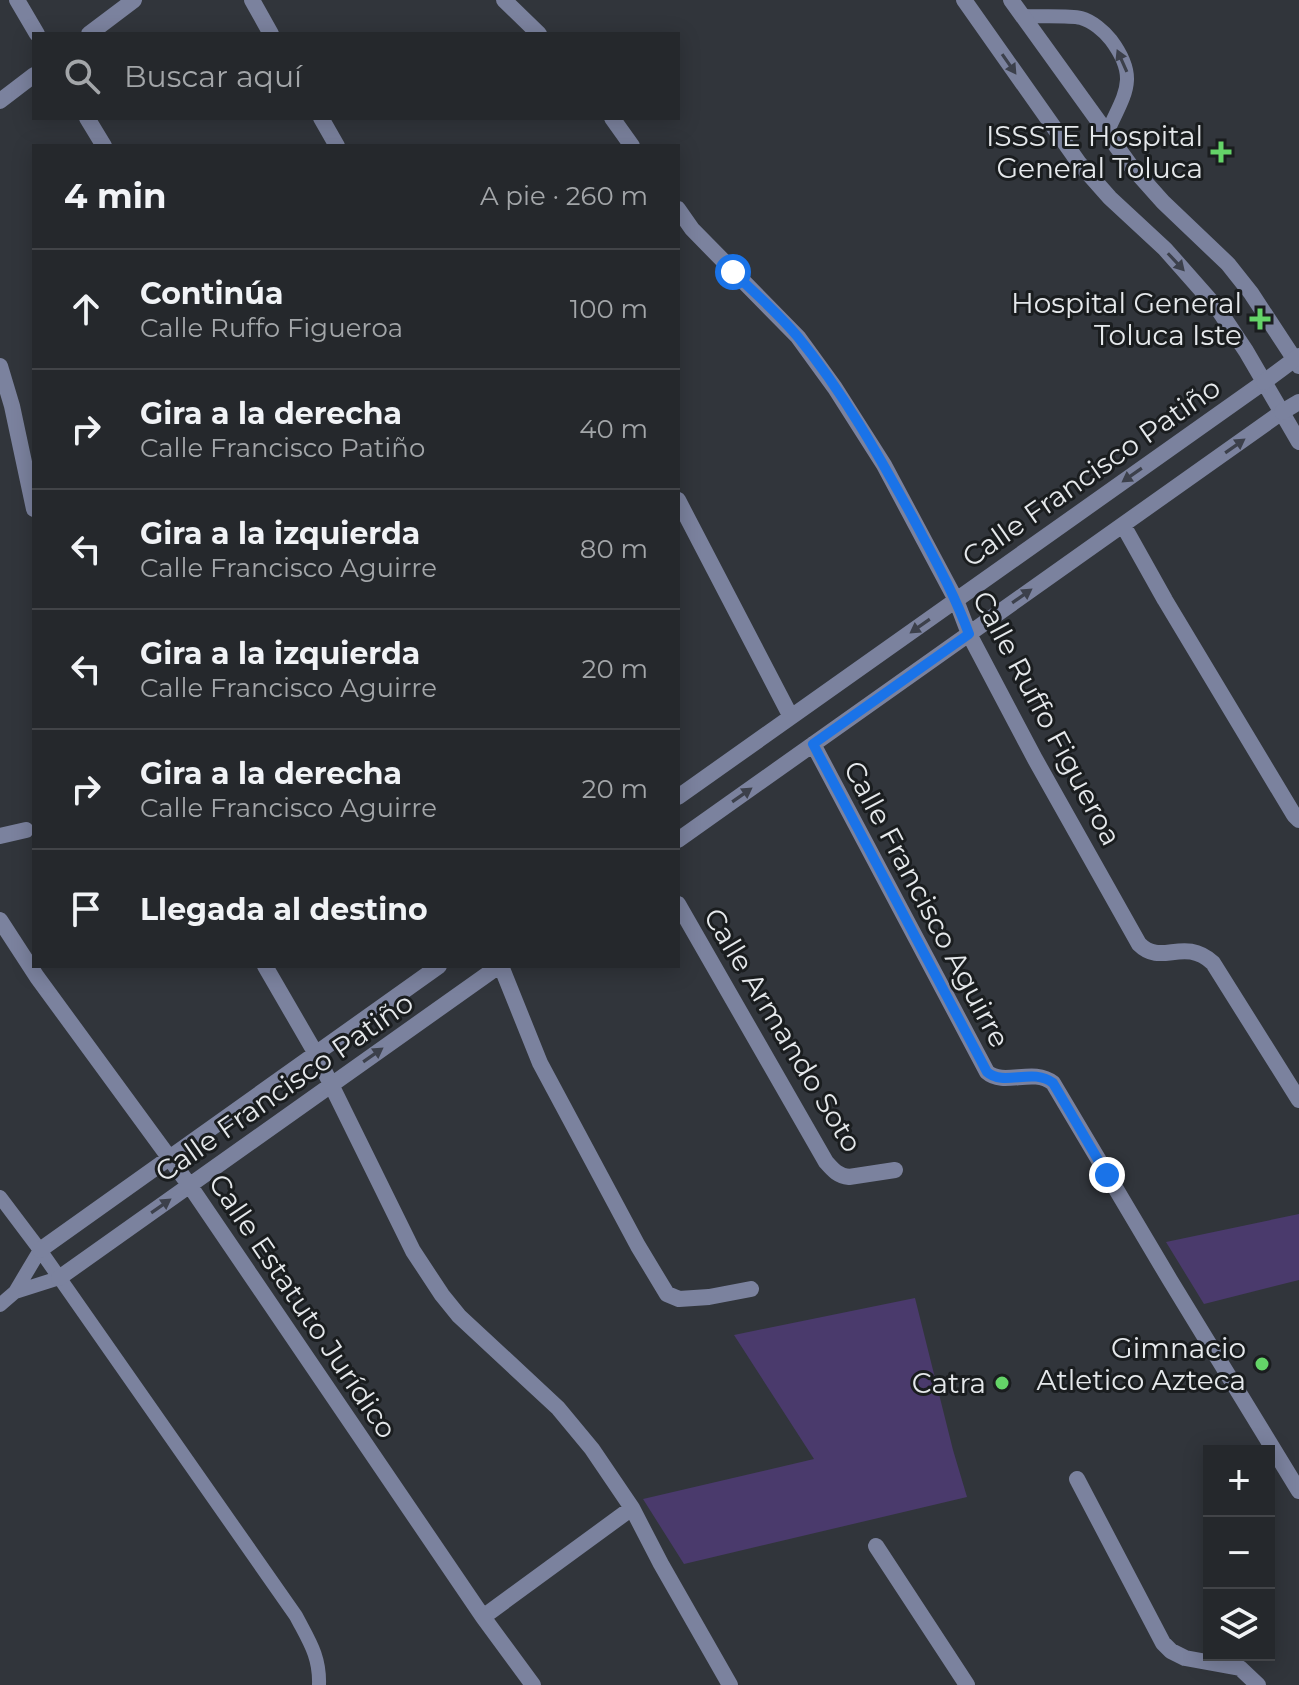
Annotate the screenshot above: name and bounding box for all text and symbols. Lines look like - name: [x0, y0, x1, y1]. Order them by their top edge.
- search box: [32, 32, 680, 120]
- one-way arrow: [1115, 49, 1129, 72]
- icon: search: [60, 54, 104, 98]
- one-way arrow: [1001, 54, 1016, 75]
- text: Buscar aquí: [124, 58, 302, 95]
- place label: ISSSTE Hospital General Toluca: [986, 119, 1203, 185]
- marker: ISSSTE Hospital General Toluca: [1210, 141, 1232, 163]
- text: 4 min: [64, 175, 166, 217]
- text: A pie · 260 m: [480, 180, 648, 212]
- one-way arrow: [1167, 252, 1185, 271]
- route start: [715, 254, 751, 290]
- text: Continúa: [140, 275, 283, 312]
- place label: Hospital General Toluca Iste: [1011, 286, 1242, 352]
- icon: ahead: [64, 287, 108, 331]
- text: 100 m: [570, 293, 648, 325]
- marker: Hospital General Toluca Iste: [1249, 308, 1271, 330]
- text: Calle Ruffo Figueroa: [140, 312, 403, 344]
- street label: Calle Francisco Patiño: [955, 370, 1227, 574]
- text: Gira a la derecha: [140, 395, 402, 432]
- icon: right: [64, 407, 108, 451]
- text: 40 m: [579, 413, 648, 445]
- text: Calle Francisco Patiño: [140, 432, 425, 464]
- one-way arrow: [1224, 439, 1245, 454]
- one-way arrow: [1121, 467, 1142, 482]
- text: Gira a la izquierda: [140, 515, 420, 552]
- icon: left: [64, 527, 108, 571]
- text: 80 m: [580, 533, 648, 565]
- text: Calle Francisco Aguirre: [140, 552, 437, 584]
- street label: Calle Ruffo Figueroa: [966, 585, 1128, 851]
- one-way arrow: [1012, 589, 1033, 604]
- one-way arrow: [909, 618, 930, 633]
- text: Gira a la izquierda: [140, 635, 420, 672]
- icon: left: [64, 647, 108, 691]
- text: 20 m: [582, 653, 648, 685]
- text: Calle Francisco Aguirre: [140, 672, 437, 704]
- text: Gira a la derecha: [140, 755, 402, 792]
- street label: Calle Francisco Aguirre: [837, 755, 1017, 1053]
- icon: right: [64, 767, 108, 811]
- text: 20 m: [582, 773, 648, 805]
- one-way arrow: [731, 788, 752, 803]
- text: Calle Francisco Aguirre: [140, 792, 437, 824]
- icon: arrive: [64, 887, 108, 931]
- text: Llegada al destino: [140, 891, 428, 928]
- street label: Calle Armando Soto: [697, 902, 869, 1158]
- street label: Calle Francisco Patiño: [148, 985, 420, 1189]
- one-way arrow: [363, 1048, 384, 1063]
- route end: [1089, 1157, 1125, 1193]
- street label: Calle Estatuto Jurídico: [202, 1167, 404, 1445]
- one-way arrow: [151, 1199, 172, 1214]
- place label: Gimnacio Atletico Azteca: [1037, 1331, 1246, 1397]
- marker: Gimnacio Atletico Azteca: [1253, 1355, 1271, 1373]
- place label: Catra: [912, 1366, 986, 1400]
- marker: Catra: [993, 1374, 1011, 1392]
- map controls: [1203, 1445, 1275, 1661]
- button: +: [1203, 1445, 1275, 1517]
- button: −: [1203, 1517, 1275, 1589]
- button: layers: [1203, 1589, 1275, 1661]

